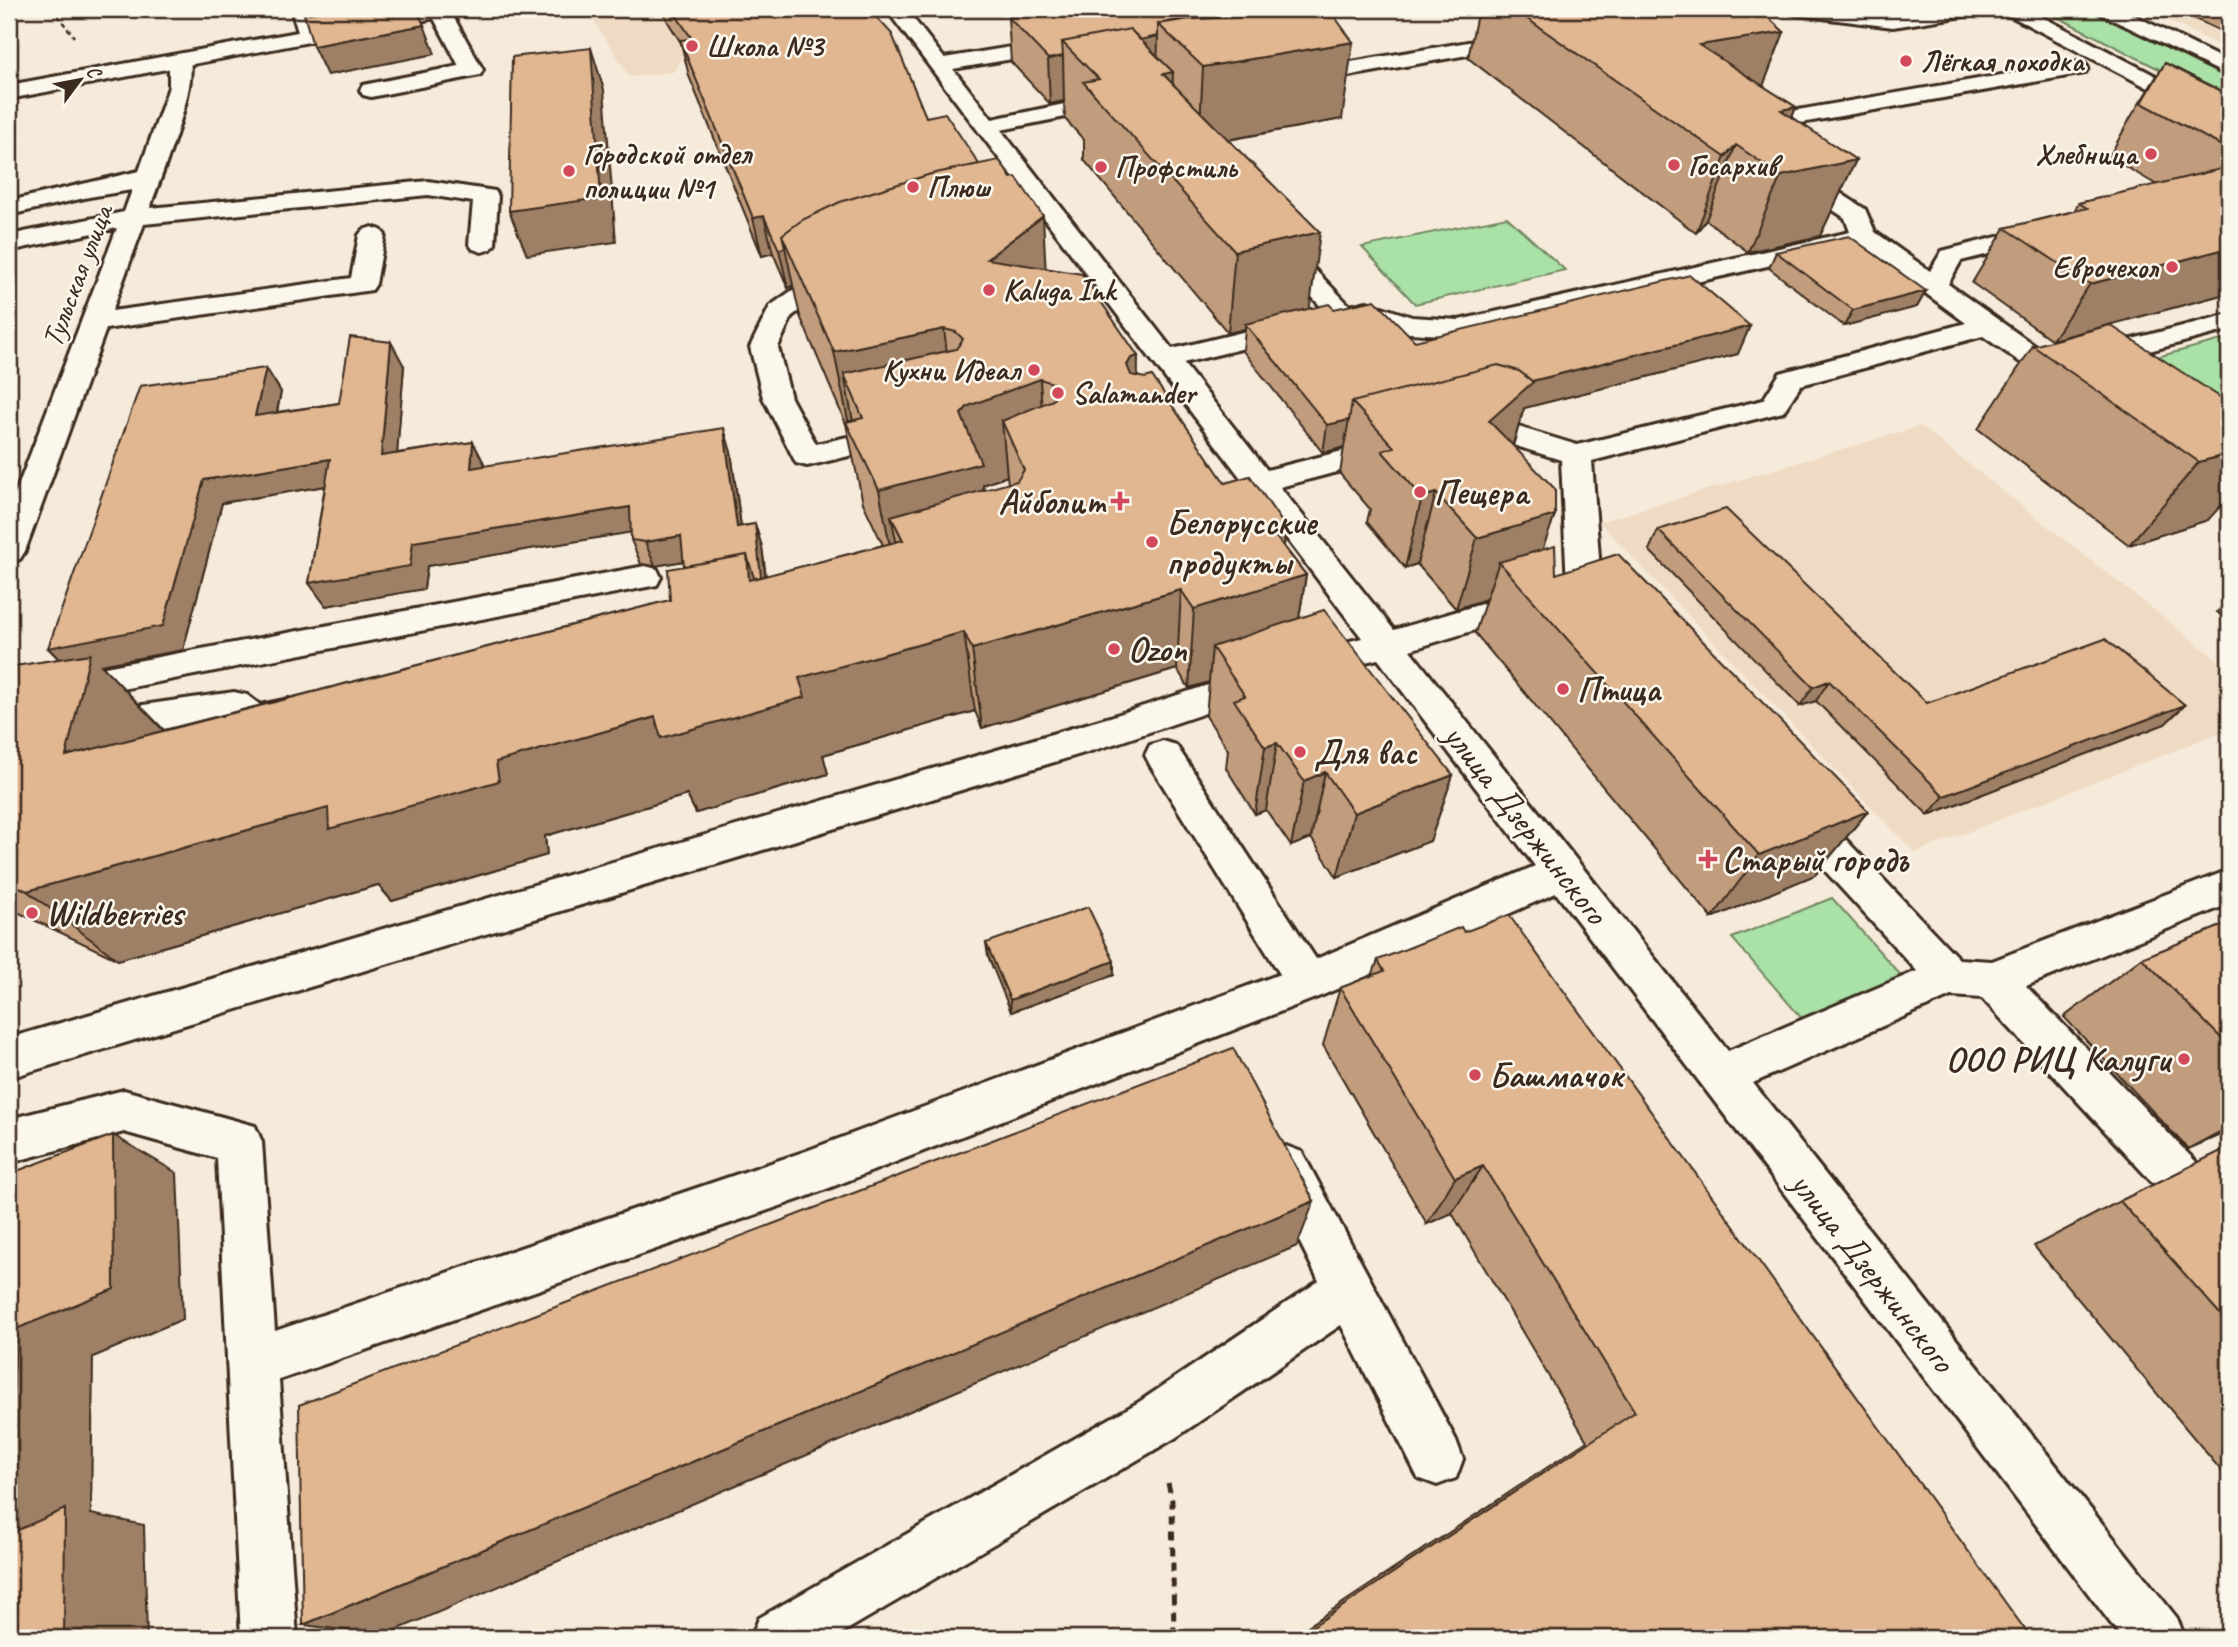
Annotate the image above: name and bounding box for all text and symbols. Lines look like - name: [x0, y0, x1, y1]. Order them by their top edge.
- place label: Школа №3: [706, 27, 826, 65]
- marker: Школа №3: [684, 38, 700, 54]
- place label: Лёгкая походка: [1920, 42, 2086, 80]
- north arrow: [46, 46, 116, 116]
- marker: Лёгкая походка: [1898, 53, 1914, 69]
- text: С: [81, 61, 108, 84]
- place label: Городской отдел полиции №1: [583, 135, 753, 207]
- place label: Хлебница: [2036, 135, 2140, 173]
- place label: Госархив: [1688, 146, 1783, 184]
- marker: Хлебница: [2143, 146, 2159, 162]
- place label: Профстиль: [1115, 148, 1238, 186]
- marker: Госархив: [1666, 157, 1682, 173]
- marker: Профстиль: [1093, 159, 1109, 175]
- marker: Городской отдел полиции №1: [561, 163, 577, 179]
- place label: Плюш: [927, 168, 992, 206]
- marker: Плюш: [905, 179, 921, 195]
- street label: Тульская улица: [33, 197, 122, 352]
- place label: Еврочехол: [2052, 248, 2159, 286]
- marker: Еврочехол: [2164, 259, 2180, 275]
- place label: Kaluga Ink: [1003, 271, 1118, 309]
- marker: Kaluga Ink: [981, 282, 997, 298]
- place label: Кухни Идеал: [882, 351, 1023, 389]
- marker: Кухни Идеал: [1026, 362, 1042, 378]
- place label: Salamander: [1072, 374, 1198, 412]
- marker: Salamander: [1050, 385, 1066, 401]
- place label: Пещера: [1434, 470, 1531, 515]
- place label: Айболит: [998, 479, 1107, 524]
- marker: Пещера: [1412, 484, 1428, 500]
- marker: Айболит: [1112, 493, 1128, 509]
- place label: Белорусские продукты: [1166, 500, 1319, 585]
- marker: Белорусские продукты: [1144, 534, 1160, 550]
- place label: Ozon: [1128, 627, 1187, 672]
- marker: Ozon: [1106, 641, 1122, 657]
- place label: Птица: [1577, 667, 1663, 712]
- marker: Птица: [1555, 681, 1571, 697]
- street label: улица Дзержинского: [1432, 713, 1619, 935]
- place label: Для вас: [1314, 730, 1418, 775]
- marker: Для вас: [1292, 744, 1308, 760]
- place label: Старый городъ: [1722, 837, 1910, 882]
- marker: Старый городъ: [1700, 851, 1716, 867]
- place label: Wildberries: [46, 891, 186, 936]
- marker: Wildberries: [24, 905, 40, 921]
- place label: ООО РИЦ Калуги: [1946, 1037, 2173, 1082]
- marker: ООО РИЦ Калуги: [2176, 1051, 2192, 1067]
- place label: Башмачок: [1489, 1053, 1626, 1098]
- marker: Башмачок: [1467, 1067, 1483, 1083]
- street label: улица Дзержинского: [1779, 1161, 1966, 1383]

